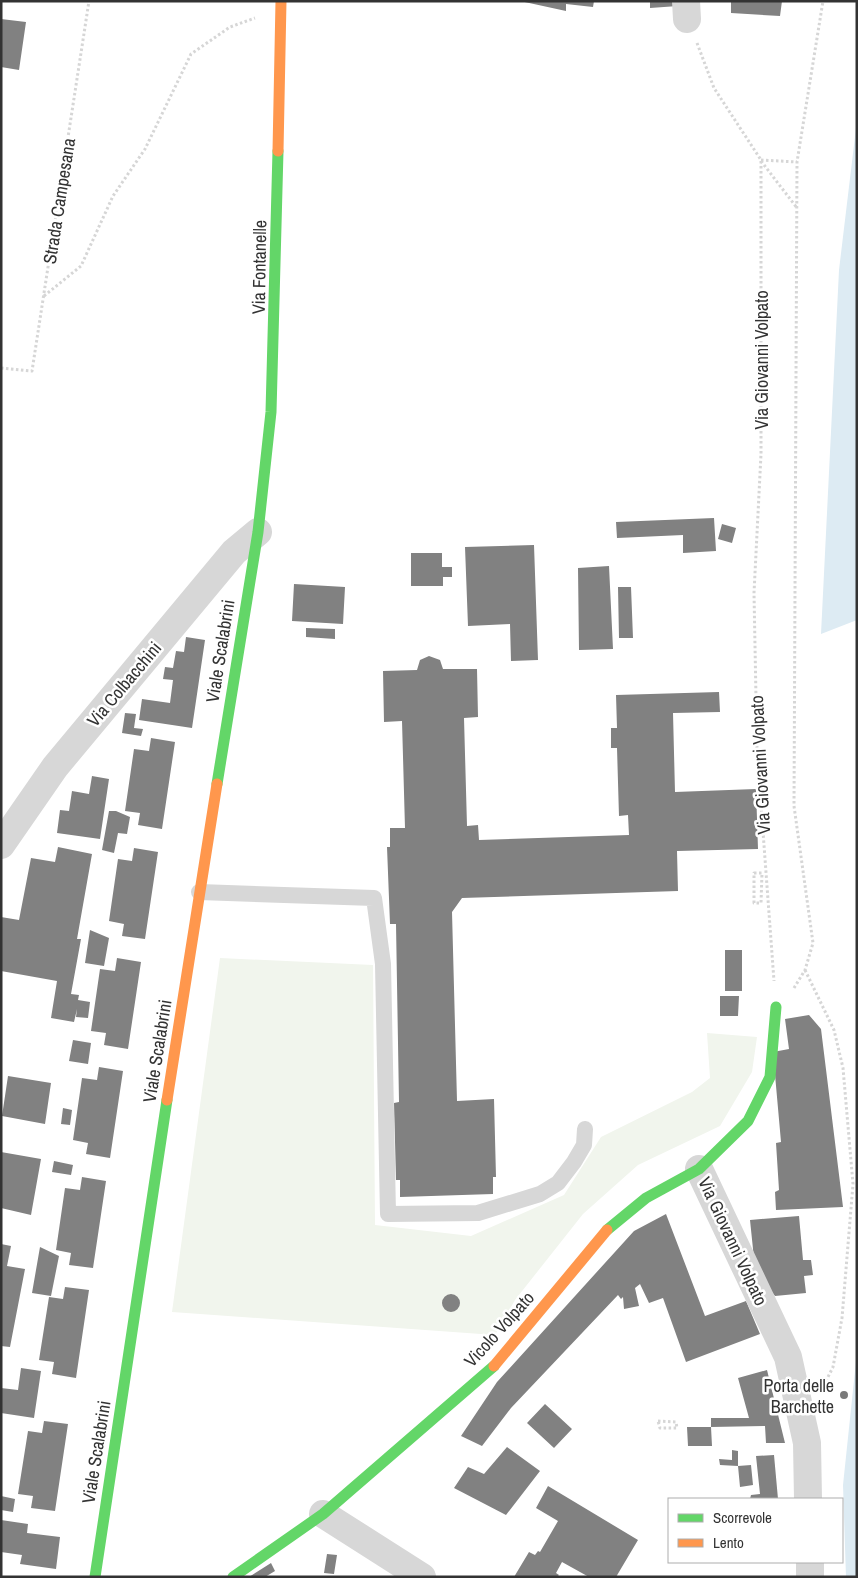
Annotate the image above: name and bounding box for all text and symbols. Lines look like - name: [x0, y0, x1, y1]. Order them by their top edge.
- street label: Strada Campesana: [37, 136, 81, 266]
- street label: Via Fontanelle: [246, 220, 272, 314]
- street label: Via Giovanni Volpato: [749, 290, 774, 430]
- street label: Viale Scalabrini: [200, 598, 240, 704]
- street label: Via Colbacchini: [81, 636, 167, 732]
- street label: Via Giovanni Volpato: [744, 695, 776, 835]
- street label: Viale Scalabrini: [137, 998, 177, 1104]
- street label: Via Giovanni Volpato: [692, 1173, 774, 1309]
- street label: Vicolo Volpato: [458, 1286, 540, 1372]
- place label: Porta delle Barchette: [763, 1373, 834, 1419]
- marker: Porta delle Barchette: [838, 1389, 850, 1401]
- street label: Viale Scalabrini: [76, 1399, 116, 1505]
- legend: [668, 1498, 843, 1563]
- text: Scorrevole: [713, 1507, 772, 1528]
- text: Lento: [713, 1532, 744, 1553]

